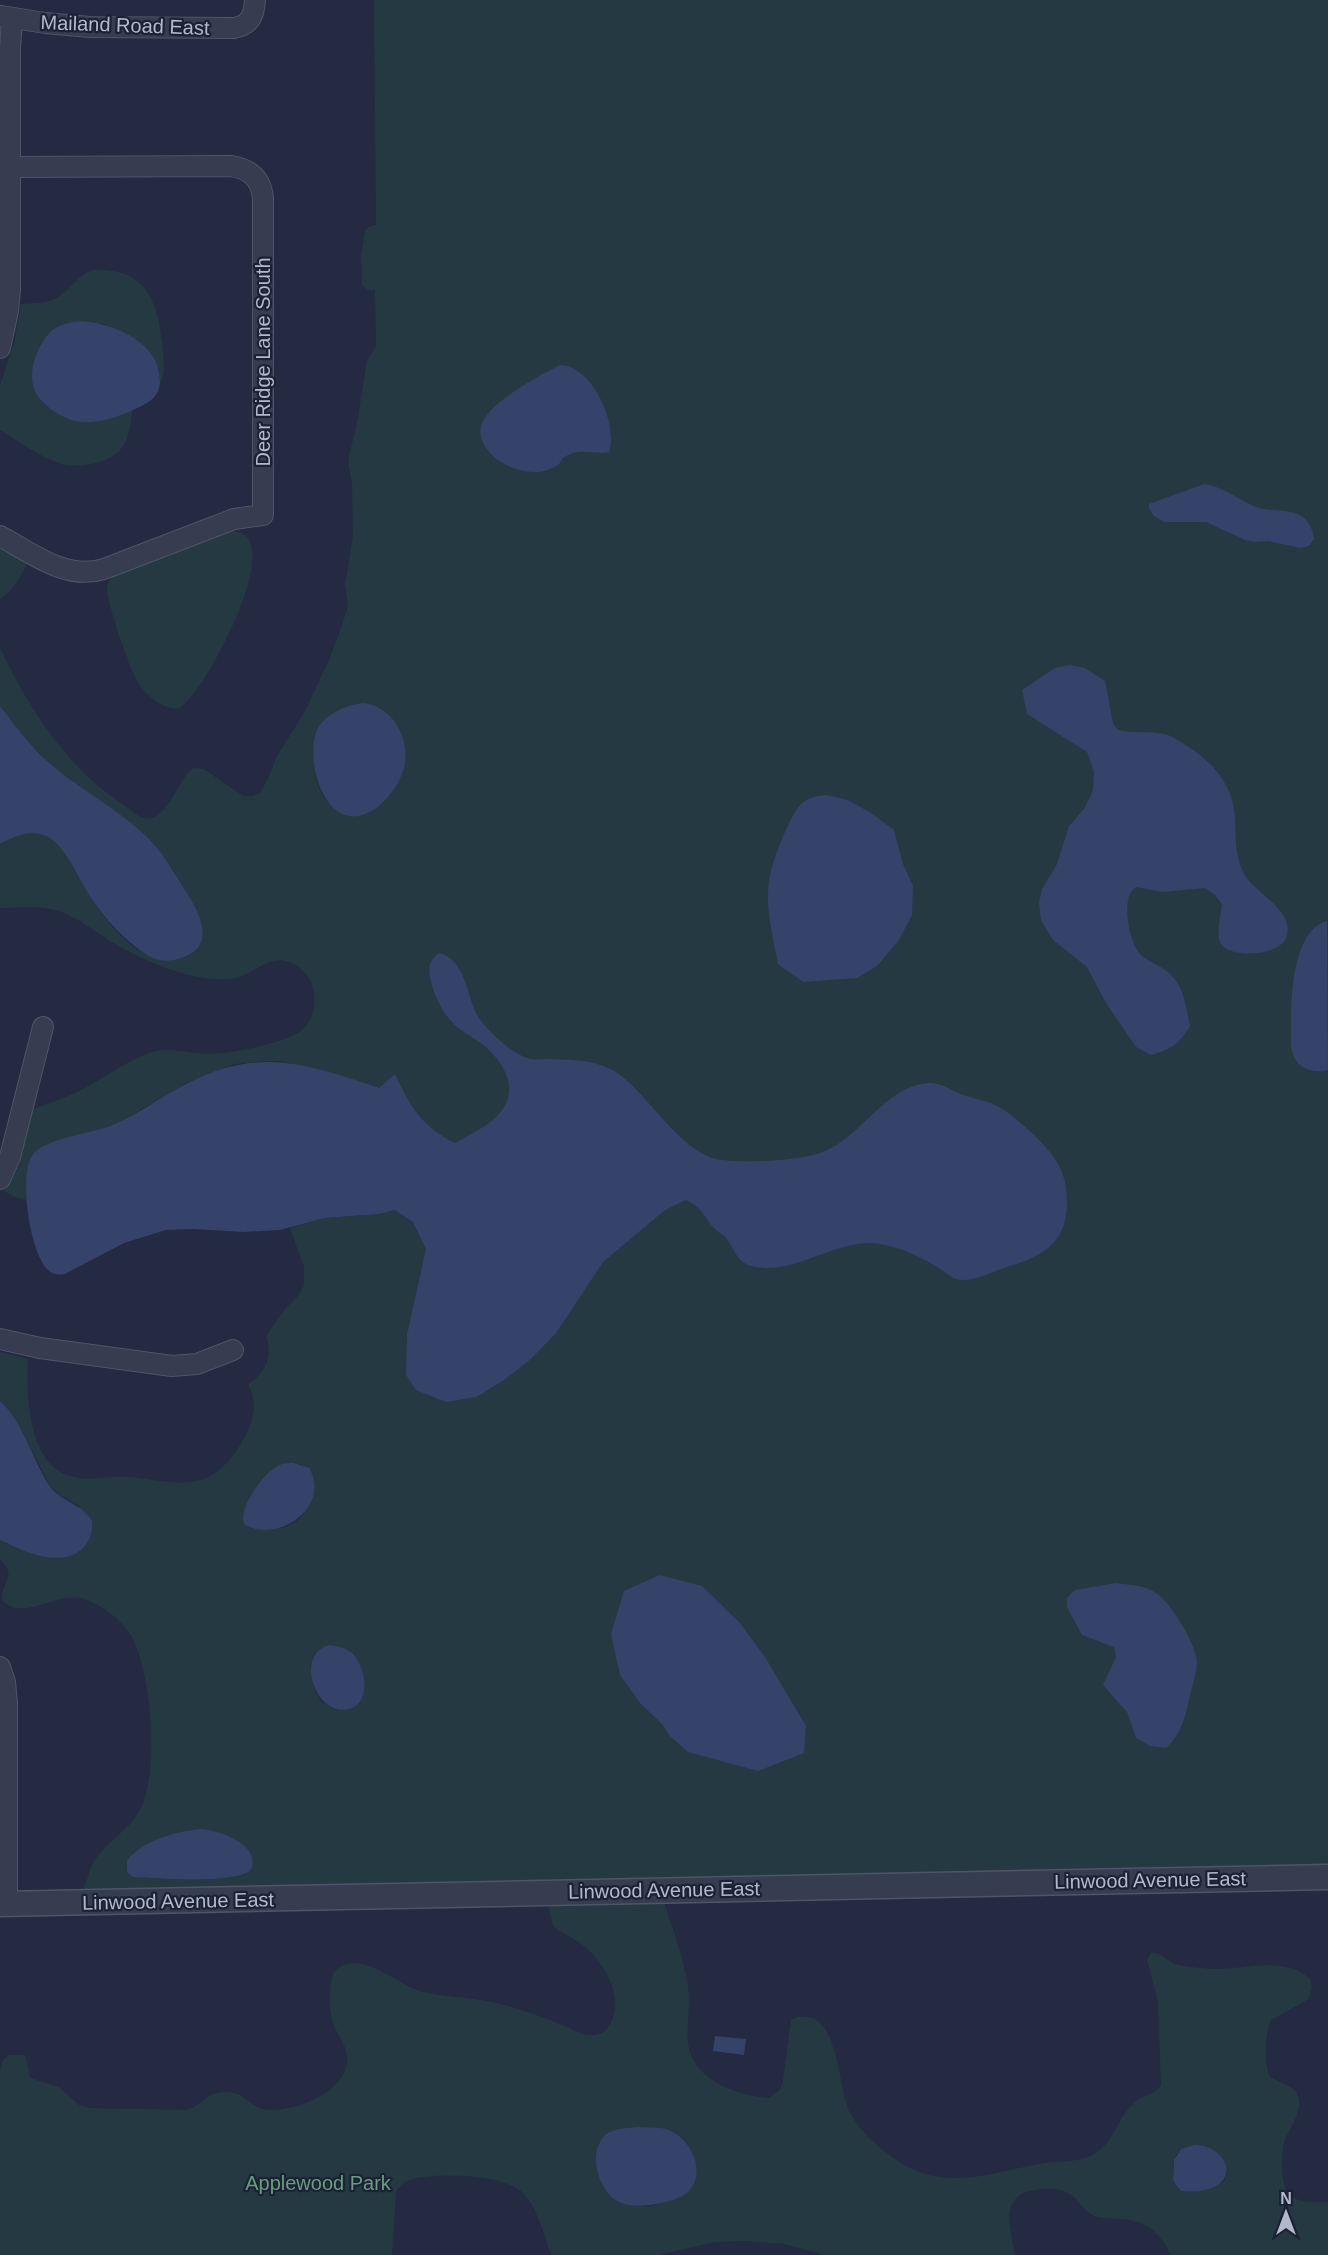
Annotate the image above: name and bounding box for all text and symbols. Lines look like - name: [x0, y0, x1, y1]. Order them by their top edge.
- street label: Mailand Road East: [40, 11, 210, 39]
- street label: Deer Ridge Lane South: [252, 257, 274, 467]
- street label: Linwood Avenue East: [1054, 1867, 1247, 1893]
- street label: Linwood Avenue East: [568, 1877, 761, 1903]
- street label: Linwood Avenue East: [82, 1888, 275, 1914]
- park label: Applewood Park: [245, 2172, 392, 2194]
- north arrow: [1256, 2183, 1316, 2243]
- text: N: [1280, 2190, 1292, 2207]

